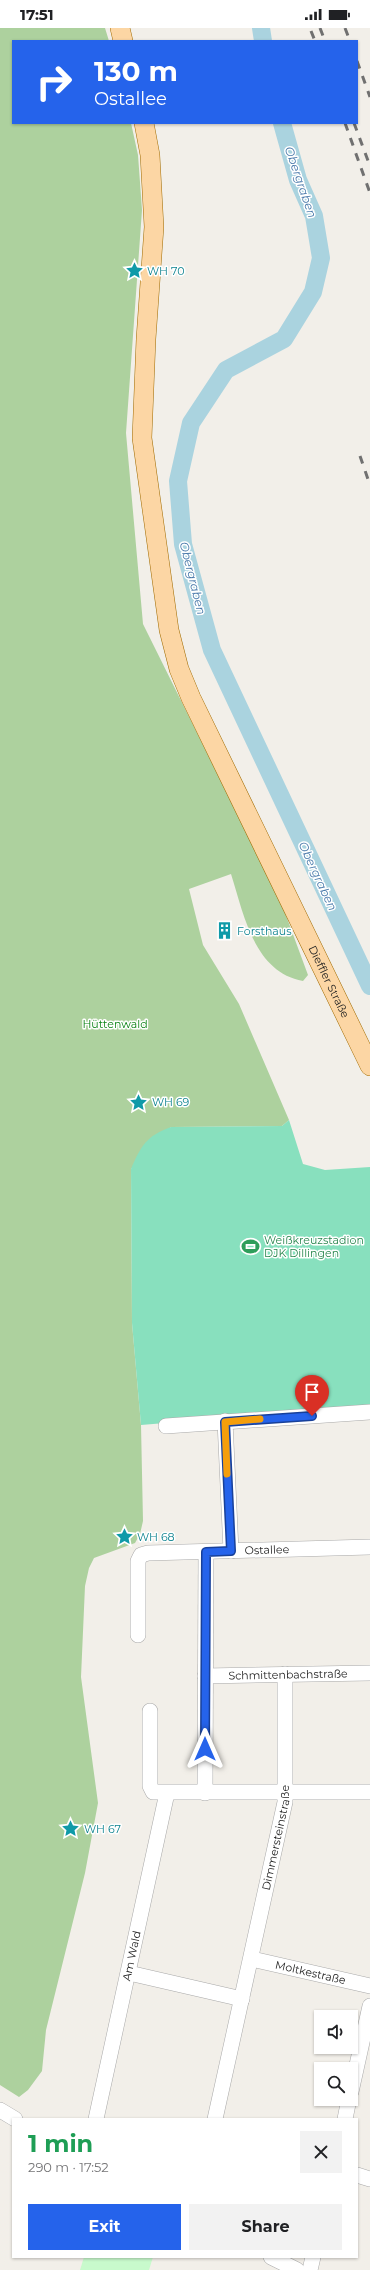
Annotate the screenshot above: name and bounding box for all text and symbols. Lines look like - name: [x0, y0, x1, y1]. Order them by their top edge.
- text: 17:51: [20, 5, 54, 24]
- text: 130 m: [94, 54, 178, 88]
- icon: right: [28, 56, 80, 108]
- text: Ostallee: [94, 88, 167, 110]
- water label: Obergraben: [282, 144, 320, 220]
- place icon: WH 70: [124, 261, 144, 281]
- place label: WH 70: [147, 264, 184, 278]
- water label: Obergraben: [177, 540, 209, 616]
- water label: Obergraben: [295, 839, 341, 913]
- building icon: Forsthaus: [214, 921, 234, 941]
- place label: Forsthaus: [237, 924, 292, 938]
- street label: Dieffler Straße: [305, 943, 353, 1020]
- park label: Hüttenwald: [82, 1017, 148, 1031]
- place icon: WH 69: [129, 1092, 149, 1112]
- place label: WH 69: [152, 1095, 190, 1109]
- place label: Weißkreuzstadion DJK Dillingen: [264, 1233, 364, 1260]
- sports icon: Weißkreuzstadion DJK Dillingen: [241, 1236, 261, 1256]
- pin: [295, 1375, 329, 1416]
- icon: arrive: [301, 1381, 323, 1403]
- place icon: WH 68: [114, 1527, 134, 1547]
- place label: WH 68: [137, 1530, 175, 1544]
- street label: Ostallee: [244, 1542, 290, 1557]
- street label: Schmittenbachstraße: [228, 1666, 348, 1683]
- position arrow: [184, 1728, 226, 1770]
- street label: Dimmersteinstraße: [259, 1785, 293, 1892]
- place icon: WH 67: [61, 1819, 81, 1839]
- place label: WH 67: [84, 1822, 121, 1836]
- street label: Am Wald: [119, 1929, 144, 1982]
- street label: Moltkestraße: [274, 1958, 348, 1987]
- map controls: [314, 2010, 358, 2106]
- button: sound: [314, 2010, 358, 2054]
- button: search: [314, 2062, 358, 2106]
- text: 1 min: [28, 2129, 93, 2158]
- button: close: [300, 2131, 342, 2173]
- text: 290 m · 17:52: [28, 2159, 109, 2175]
- button: Exit: [28, 2204, 181, 2250]
- button: Share: [189, 2204, 342, 2250]

